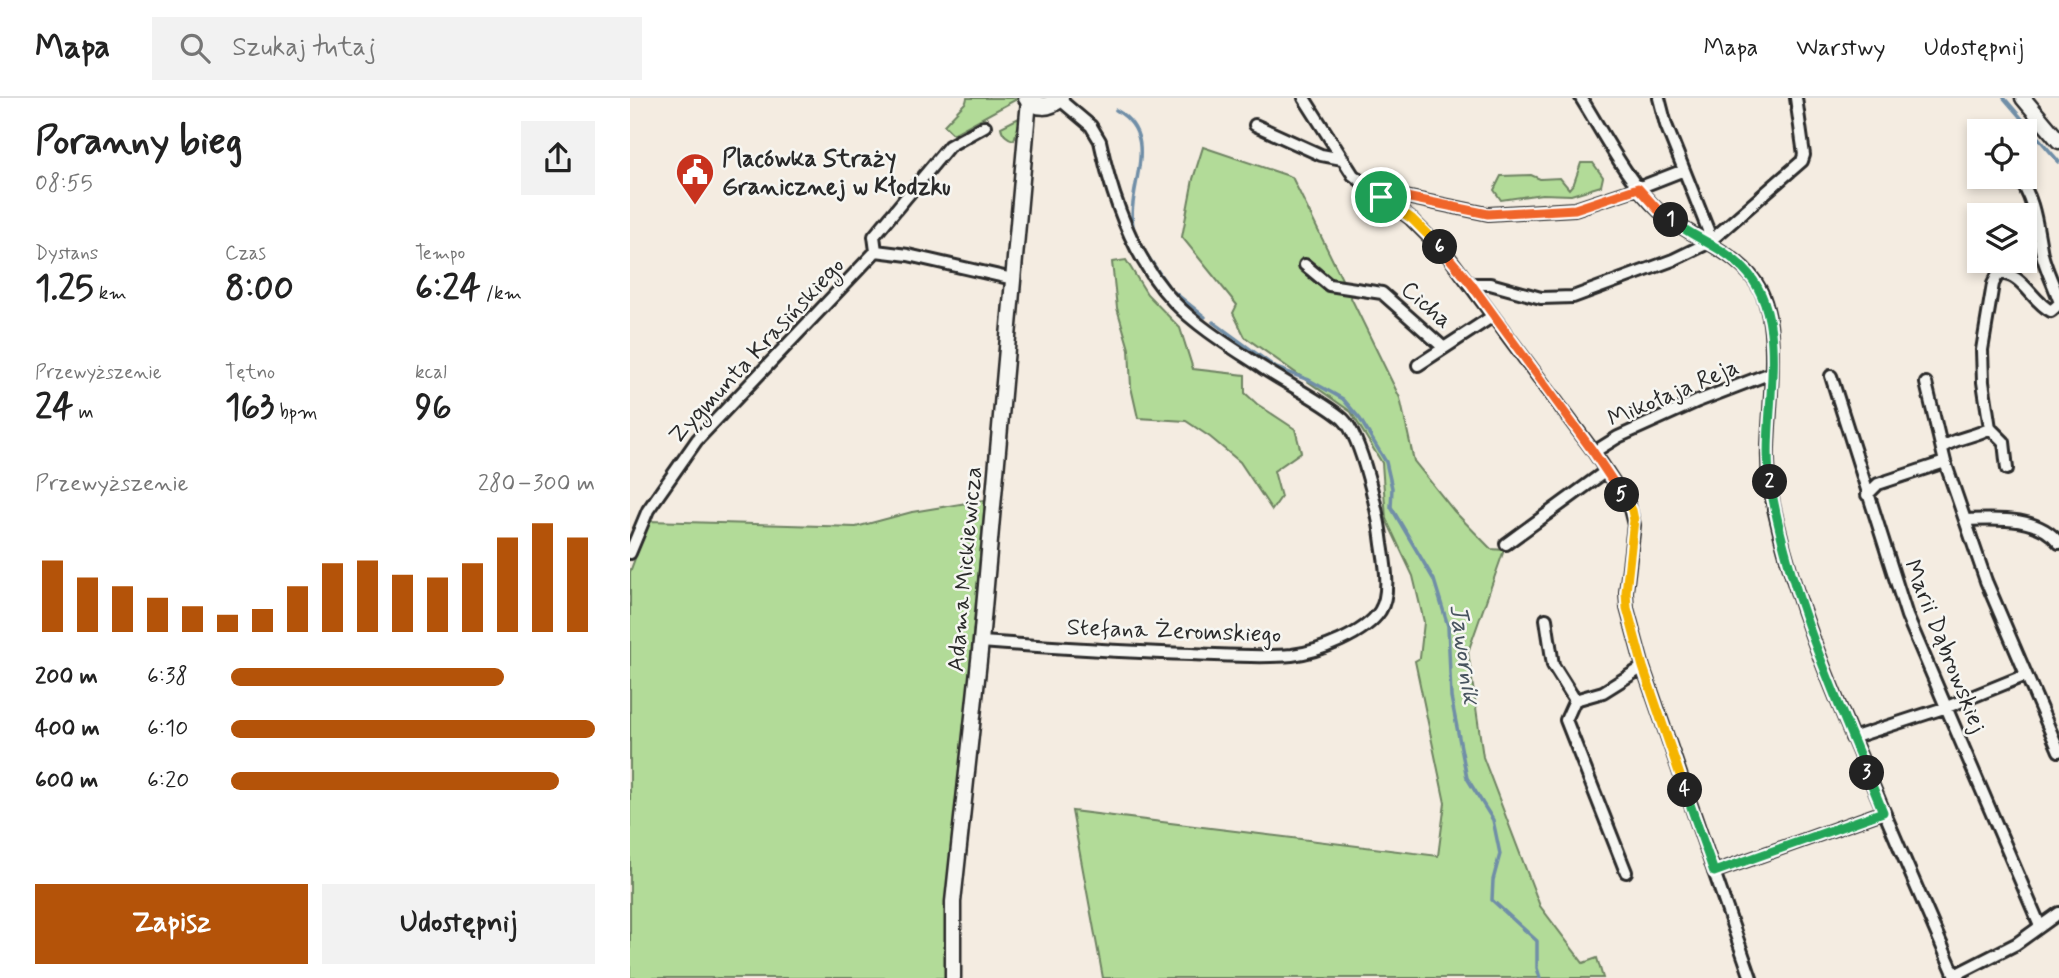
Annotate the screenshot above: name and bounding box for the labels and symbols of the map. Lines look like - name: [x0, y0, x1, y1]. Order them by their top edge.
- place label: Placówka Straży Granicznej w Kłodzku: [722, 144, 951, 203]
- public building icon: Placówka Straży Granicznej w Kłodzku: [674, 151, 716, 206]
- pin: [1351, 167, 1411, 227]
- pin: 1: [1654, 202, 1688, 238]
- pin: 6: [1422, 230, 1458, 264]
- street label: Zygmunta Krasińskiego: [662, 251, 853, 453]
- street label: Cicha: [1394, 274, 1458, 336]
- street label: Mikołaja Reja: [1603, 352, 1744, 435]
- pin: 2: [1752, 464, 1788, 500]
- street label: Adama Mickiewicza: [941, 465, 990, 673]
- pin: 5: [1604, 478, 1640, 512]
- street label: Marii Dąbrowskiej: [1896, 555, 1994, 738]
- water label: Jawornik: [1440, 602, 1488, 708]
- street label: Stefana Żeromskiego: [1066, 612, 1282, 651]
- pin: 3: [1850, 756, 1884, 790]
- pin: 4: [1668, 772, 1702, 808]

